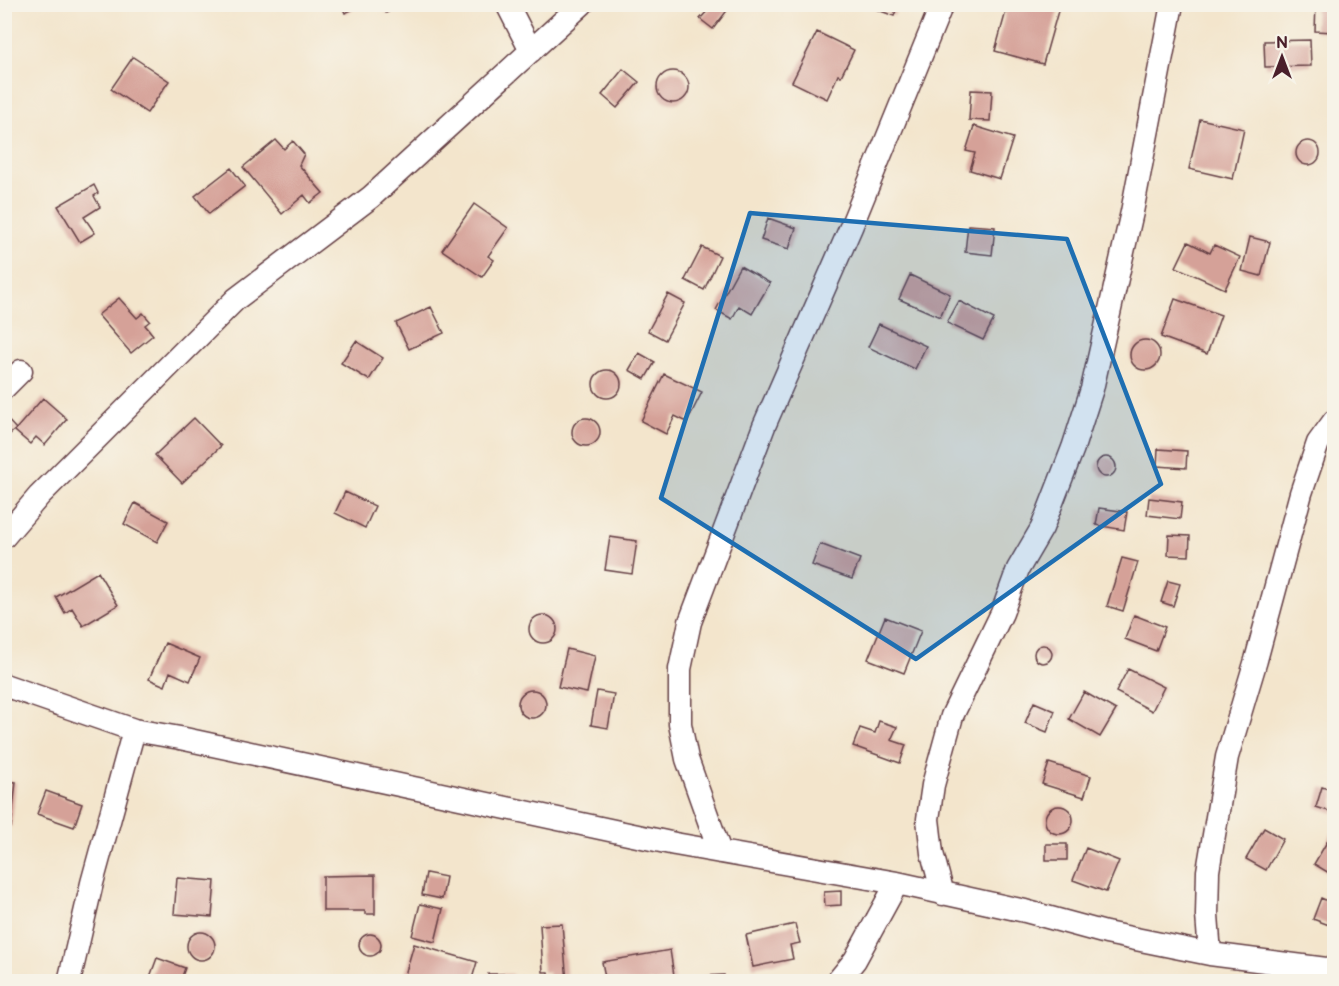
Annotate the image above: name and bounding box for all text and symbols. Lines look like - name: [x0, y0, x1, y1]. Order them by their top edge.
- north arrow: [1252, 27, 1312, 87]
- text: N: [1276, 34, 1288, 53]

